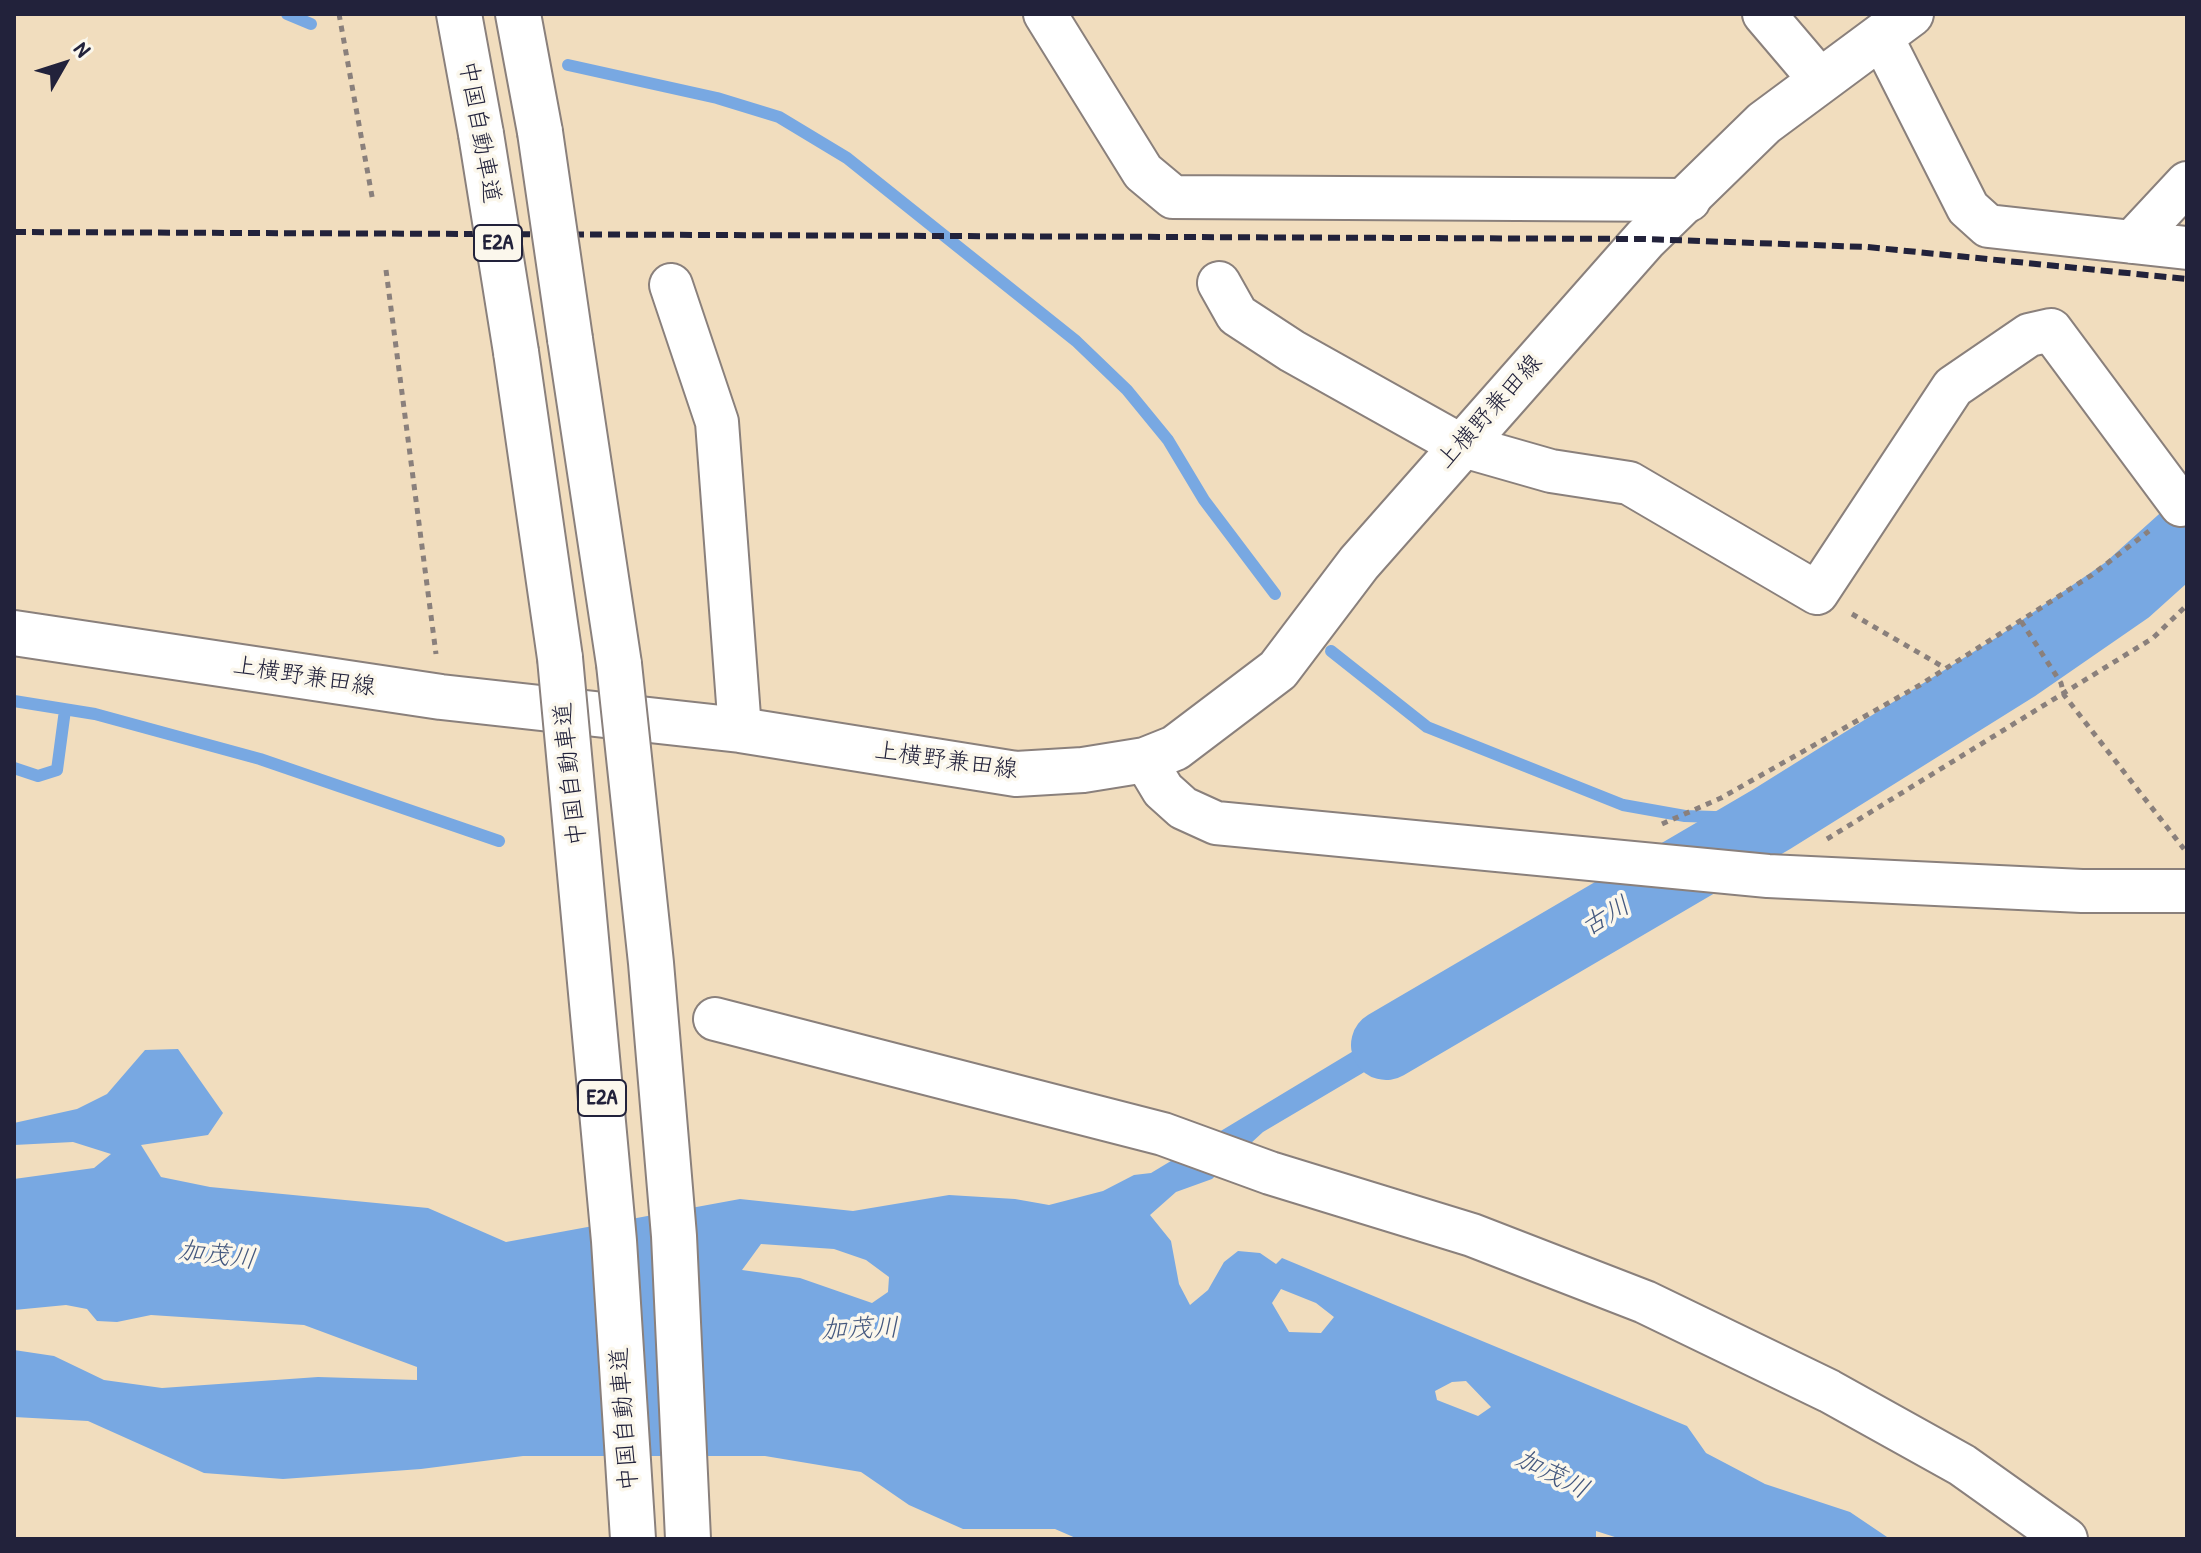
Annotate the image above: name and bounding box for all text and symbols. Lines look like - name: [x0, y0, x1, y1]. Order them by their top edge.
- north arrow: [24, 24, 104, 104]
- text: N: [67, 35, 98, 63]
- street label: 中国自動車道: [452, 59, 506, 205]
- road number: E2A: [474, 225, 522, 261]
- street label: 上横野兼田線: [1431, 349, 1549, 475]
- street label: 上横野兼田線: [231, 652, 377, 702]
- street label: 中国自動車道: [549, 701, 593, 847]
- street label: 上横野兼田線: [873, 737, 1019, 785]
- water label: 古川: [1576, 890, 1636, 944]
- road number: E2A: [578, 1080, 626, 1116]
- water label: 加茂川: [176, 1236, 258, 1276]
- water label: 加茂川: [820, 1313, 900, 1347]
- street label: 中国自動車道: [606, 1346, 644, 1492]
- water label: 加茂川: [1510, 1443, 1594, 1507]

